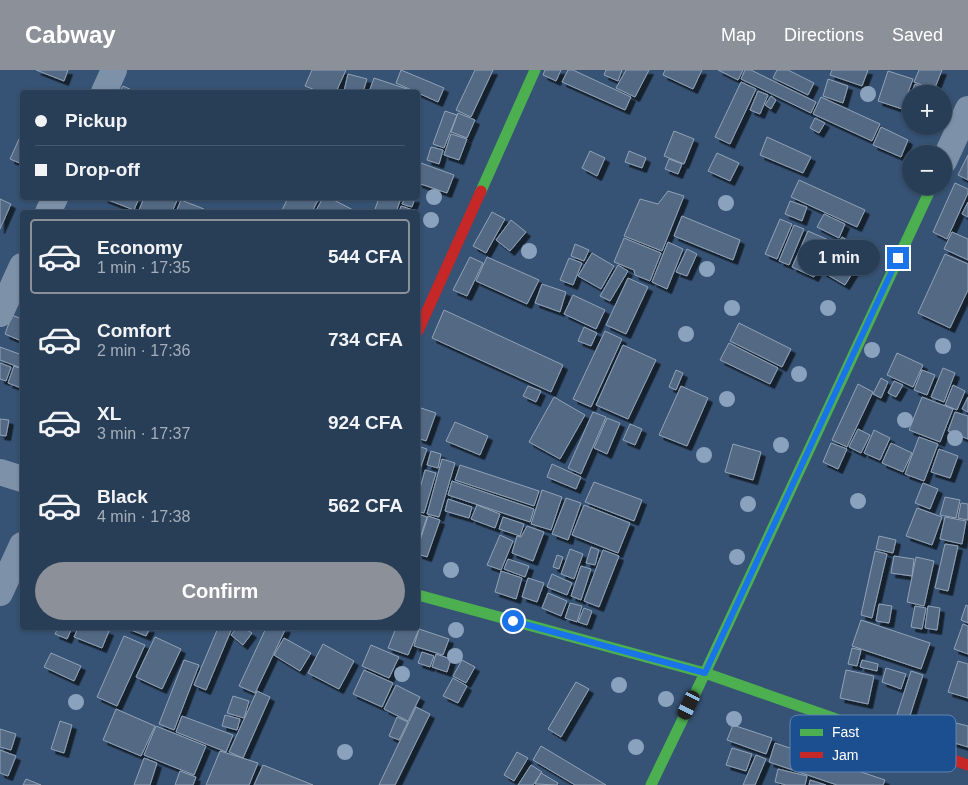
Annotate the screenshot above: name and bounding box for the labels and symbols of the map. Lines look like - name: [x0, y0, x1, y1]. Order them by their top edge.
- callout: 1 min: [798, 240, 880, 276]
- route end: [887, 247, 909, 269]
- route start: [502, 610, 524, 632]
- car: [675, 688, 702, 722]
- legend: [790, 715, 956, 772]
- text: Fast: [832, 724, 859, 740]
- text: Jam: [832, 747, 858, 763]

